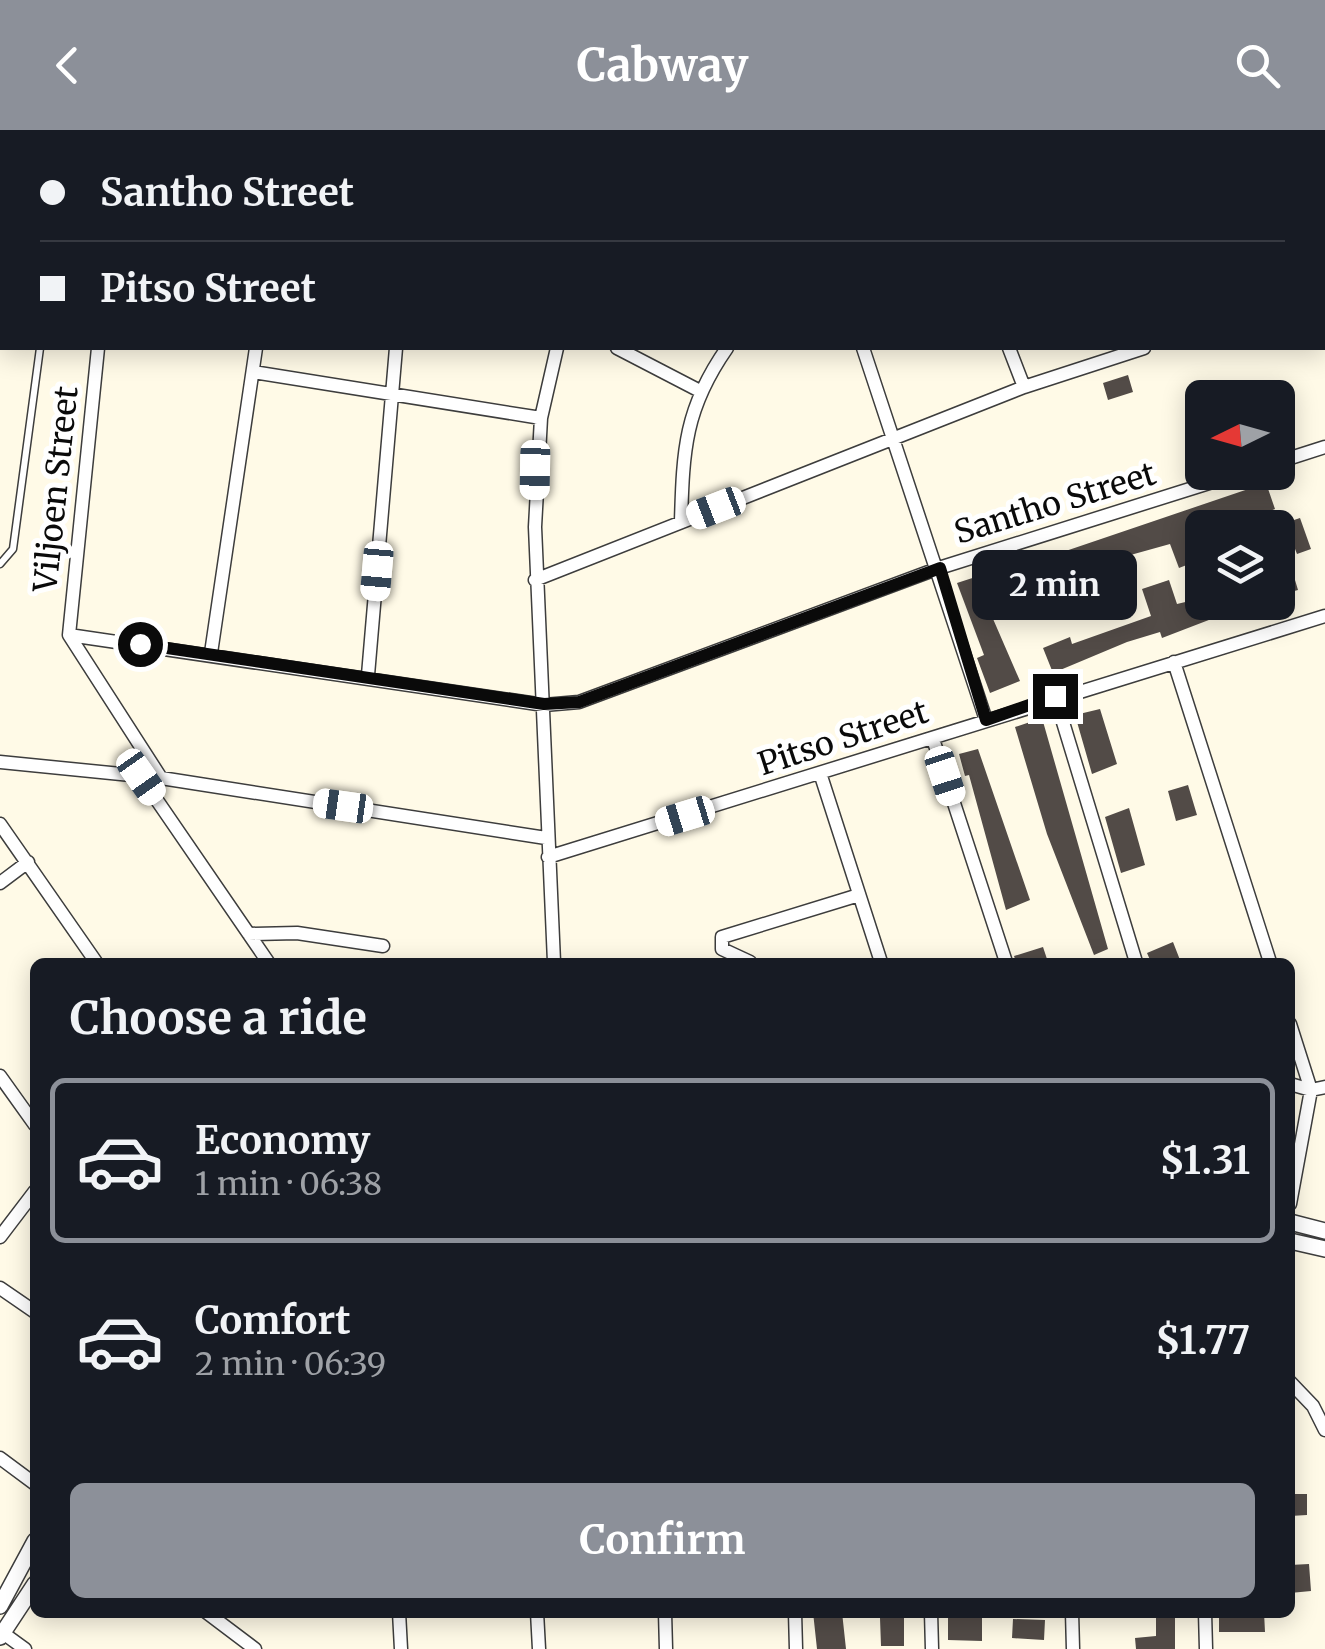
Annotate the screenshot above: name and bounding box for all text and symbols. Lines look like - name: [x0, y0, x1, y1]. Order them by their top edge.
- text: Cabway: [577, 37, 748, 93]
- icon: back: [40, 38, 95, 93]
- icon: search: [1230, 38, 1285, 93]
- text: Santho Street: [100, 169, 354, 216]
- text: Pitso Street: [100, 265, 316, 312]
- north arrow: [1185, 380, 1295, 490]
- map controls: [1185, 380, 1295, 620]
- street label: Viljoen Street: [25, 383, 87, 595]
- car: [519, 440, 551, 500]
- street label: Santho Street: [949, 453, 1161, 553]
- car: [683, 483, 749, 533]
- button: layers: [1185, 510, 1295, 620]
- car: [359, 540, 395, 602]
- callout: 2 min: [972, 551, 1138, 621]
- text: 2 min: [1009, 565, 1100, 605]
- route start: [118, 622, 163, 667]
- route end: [1033, 674, 1078, 719]
- street label: Pitso Street: [753, 692, 934, 784]
- car: [921, 743, 969, 809]
- car: [112, 744, 170, 810]
- car: [311, 787, 375, 825]
- car: [652, 793, 718, 839]
- text: Choose a ride: [70, 990, 367, 1046]
- icon: car: [75, 1116, 165, 1206]
- text: Economy: [195, 1117, 370, 1164]
- text: $1.31: [1160, 1137, 1250, 1184]
- text: 1 min · 06:38: [195, 1164, 382, 1204]
- icon: car: [75, 1296, 165, 1386]
- text: Comfort: [195, 1297, 351, 1344]
- text: $1.77: [1155, 1317, 1250, 1364]
- text: 2 min · 06:39: [195, 1344, 386, 1384]
- button: Confirm: [70, 1483, 1255, 1598]

